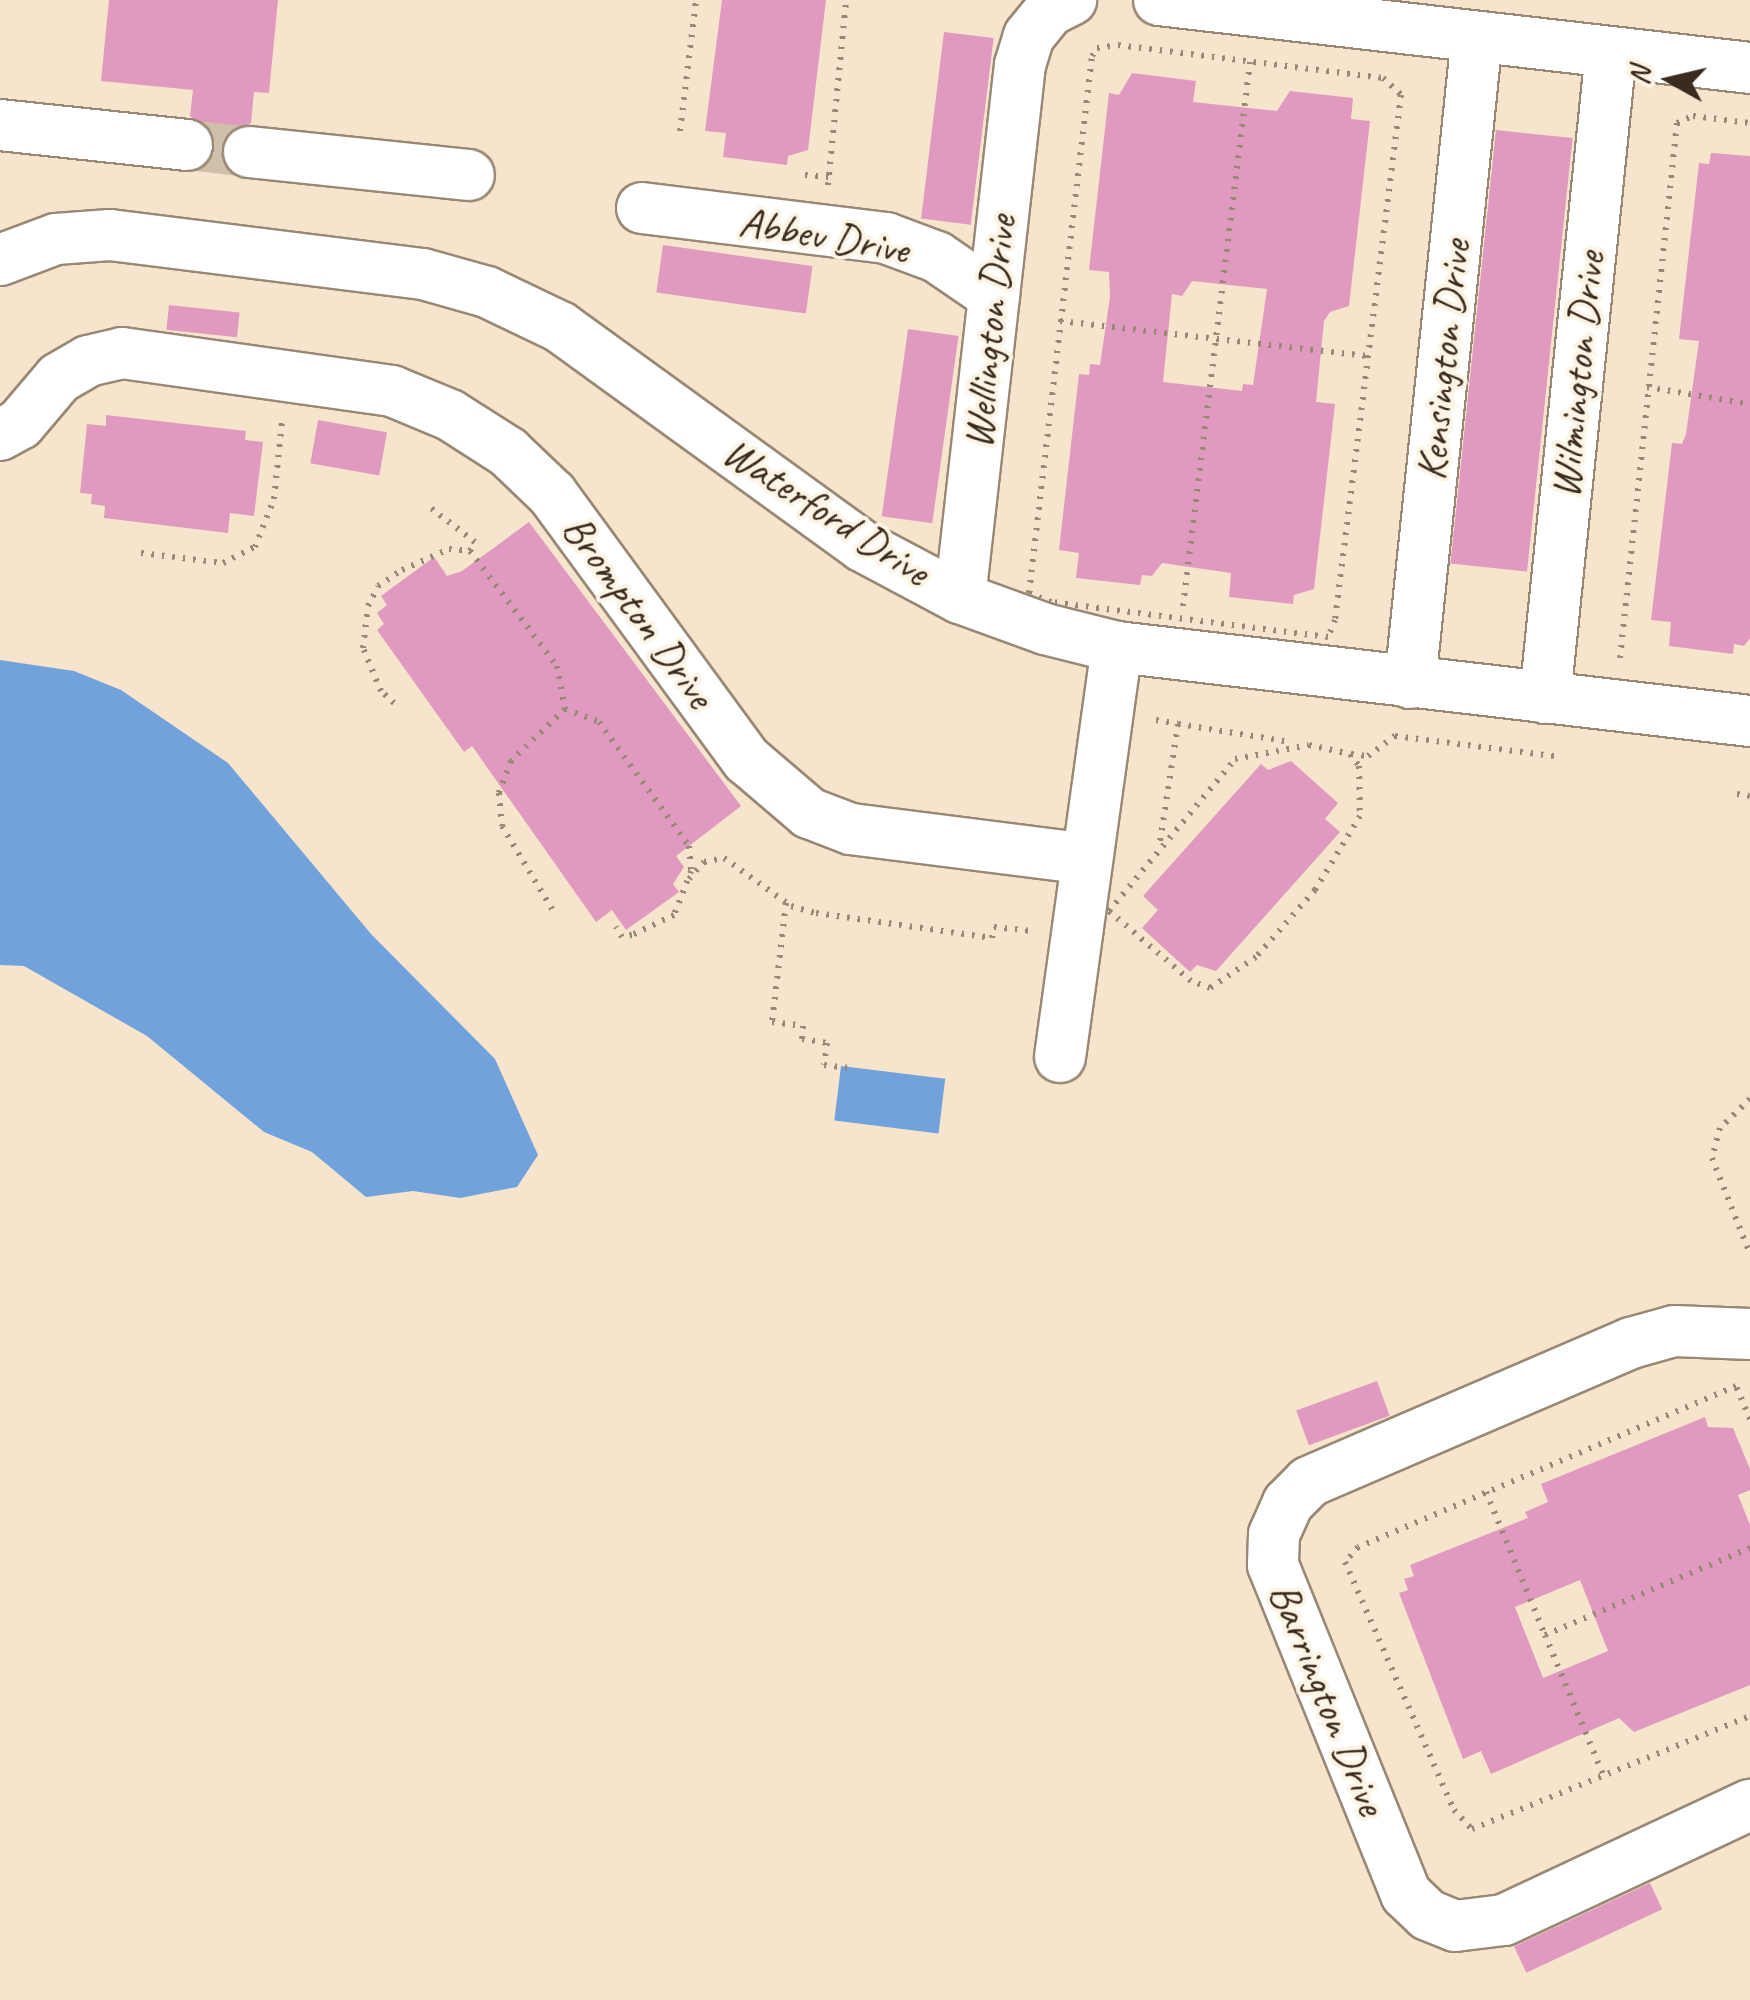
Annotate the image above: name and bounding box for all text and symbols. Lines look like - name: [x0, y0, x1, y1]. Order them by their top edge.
- north arrow: [1620, 30, 1720, 130]
- text: N: [1621, 65, 1658, 87]
- street label: Abbev Drive: [736, 196, 912, 276]
- street label: Wellington Drive: [953, 213, 1027, 451]
- street label: Kensington Drive: [1406, 238, 1482, 482]
- street label: Wilmington Drive: [1540, 250, 1616, 500]
- street label: Waterford Drive: [714, 427, 938, 597]
- street label: Brompton Drive: [551, 506, 725, 718]
- street label: Barrington Drive: [1258, 1576, 1396, 1822]

